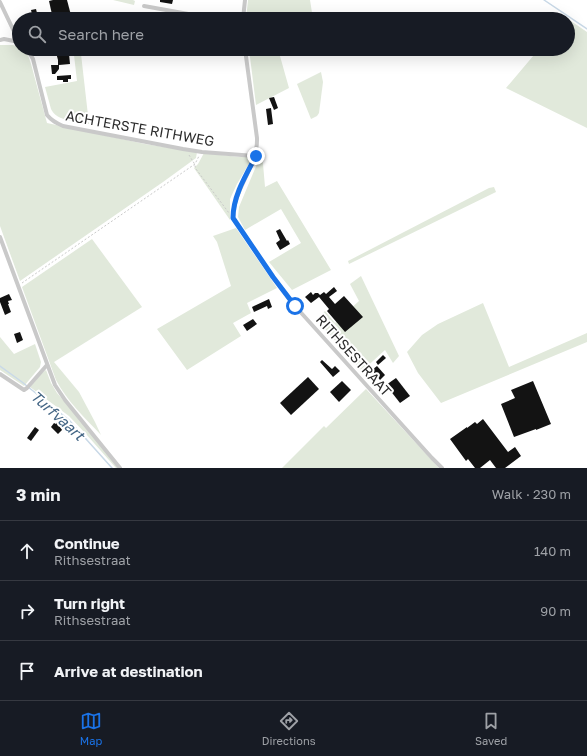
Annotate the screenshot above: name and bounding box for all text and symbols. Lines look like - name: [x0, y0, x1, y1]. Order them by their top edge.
- search box: [12, 12, 575, 56]
- icon: search: [26, 23, 48, 45]
- text: Search here: [58, 25, 144, 43]
- street label: ACHTERSTE RITHWEG: [64, 107, 216, 149]
- route end: [247, 147, 265, 165]
- route start: [286, 297, 304, 315]
- street label: RITHSESTRAAT: [313, 311, 395, 400]
- water label: Turfvaart: [27, 386, 90, 445]
- text: 3 min: [16, 484, 60, 505]
- text: Walk · 230 m: [492, 486, 571, 502]
- text: Continue: [54, 534, 120, 552]
- icon: ahead: [16, 540, 38, 562]
- text: 140 m: [534, 543, 571, 559]
- text: Rithsestraat: [54, 552, 131, 568]
- text: Turn right: [54, 594, 125, 612]
- icon: right: [16, 600, 38, 622]
- text: 90 m: [540, 603, 571, 619]
- text: Rithsestraat: [54, 612, 131, 628]
- icon: arrive: [16, 660, 38, 682]
- text: Arrive at destination: [54, 662, 203, 680]
- tab: Map: [80, 710, 102, 747]
- tab: Directions: [262, 710, 316, 747]
- tab: Saved: [475, 710, 507, 747]

